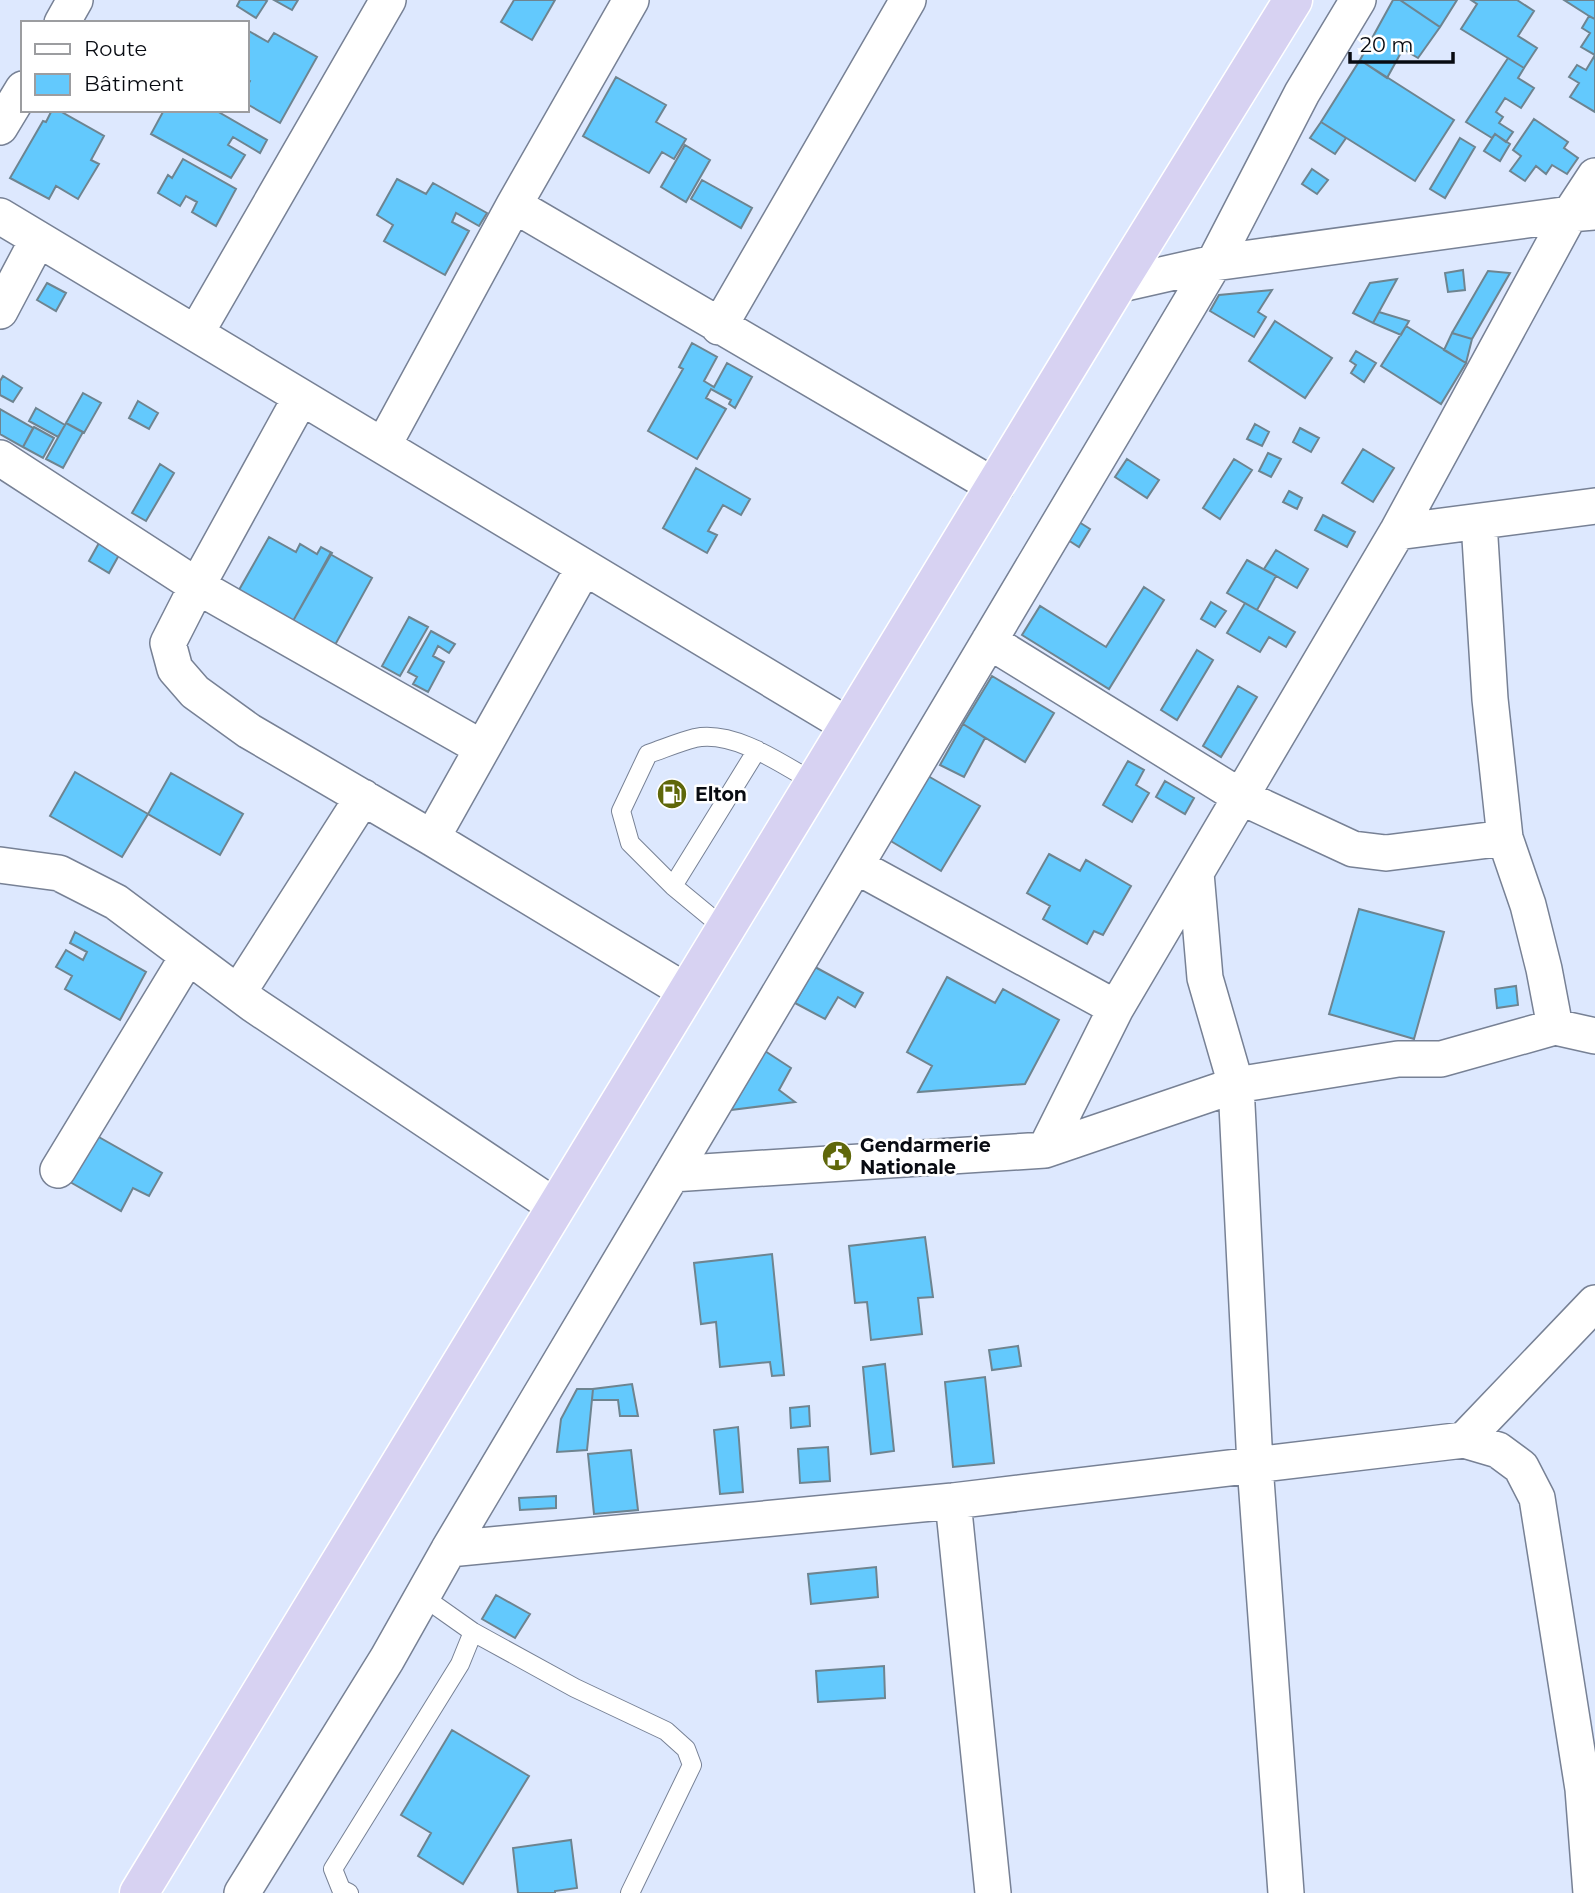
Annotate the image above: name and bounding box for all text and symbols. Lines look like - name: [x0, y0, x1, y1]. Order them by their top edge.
- legend: [21, 21, 248, 112]
- scale bar: [1350, 21, 1453, 65]
- text: 20 m: [1360, 32, 1414, 57]
- text: Route: [84, 36, 147, 61]
- text: Bâtiment: [84, 71, 184, 96]
- fuel station icon: Elton: [655, 777, 689, 811]
- place label: Elton: [695, 783, 747, 806]
- place label: Gendarmerie Nationale: [860, 1134, 991, 1179]
- public building icon: Gendarmerie Nationale: [820, 1139, 854, 1173]

